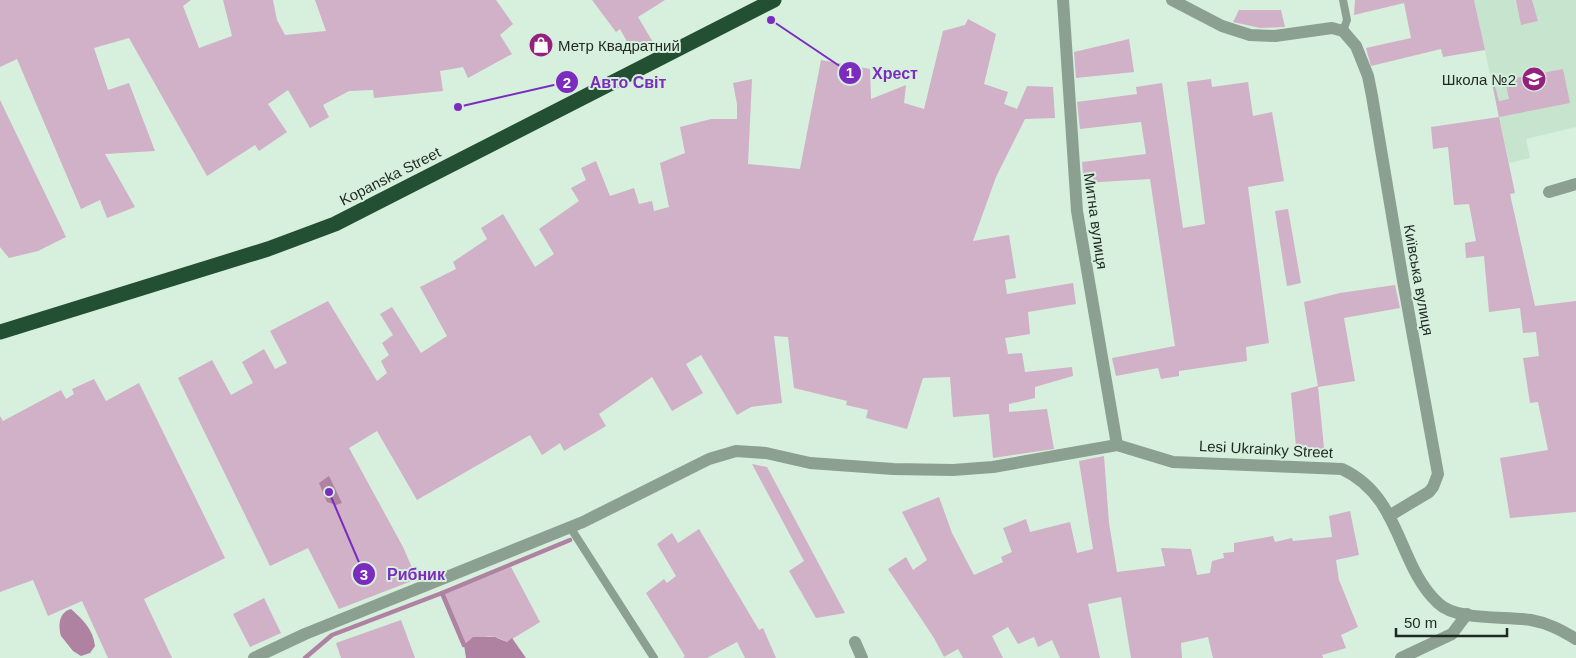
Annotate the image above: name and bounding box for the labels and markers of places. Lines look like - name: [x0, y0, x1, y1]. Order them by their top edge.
- shop icon: Метр Квадратний: [528, 32, 554, 58]
- place label: Метр Квадратний: [558, 37, 680, 54]
- callout: Хрест: [837, 58, 928, 89]
- school or university icon: Школа №2: [1521, 66, 1547, 92]
- callout: Авто Світ: [555, 67, 677, 98]
- place label: Школа №2: [1442, 71, 1516, 88]
- callout: Рибник: [352, 559, 455, 590]

